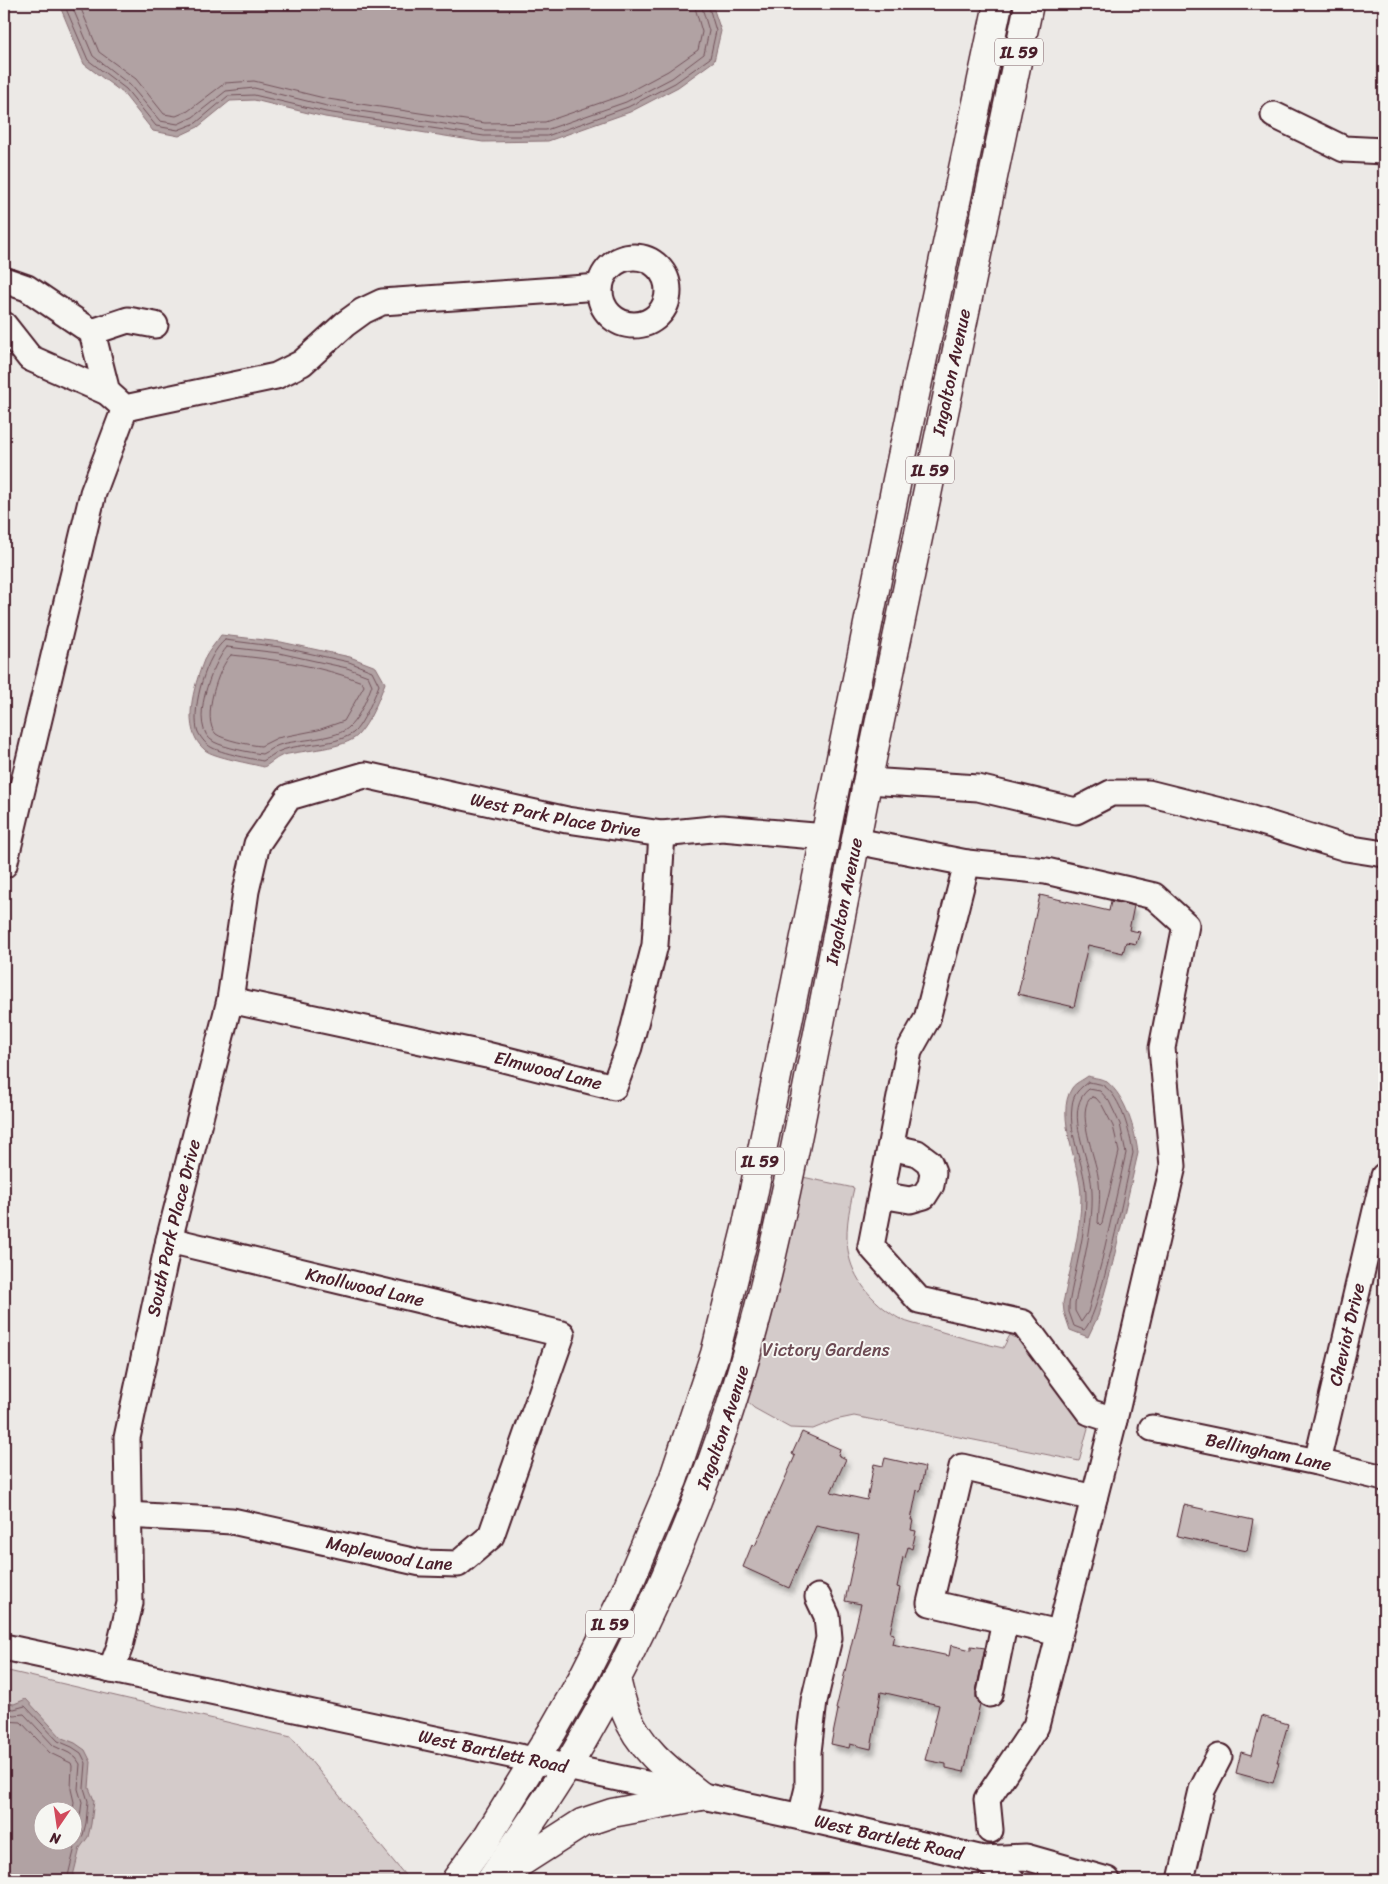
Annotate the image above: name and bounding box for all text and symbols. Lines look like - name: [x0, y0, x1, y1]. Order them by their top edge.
- road number: IL 59: [995, 38, 1043, 66]
- street label: Ingalton Avenue: [922, 306, 980, 439]
- road number: IL 59: [906, 456, 954, 484]
- street label: West Park Place Drive: [467, 783, 643, 847]
- street label: Ingalton Avenue: [815, 835, 872, 969]
- street label: Elmwood Lane: [491, 1041, 606, 1099]
- street label: South Park Place Drive: [137, 1136, 210, 1320]
- road number: IL 59: [736, 1148, 784, 1174]
- street label: Knollwood Lane: [302, 1258, 428, 1316]
- street label: Cheviot Drive: [1319, 1280, 1374, 1389]
- park label: Victory Gardens: [762, 1334, 890, 1366]
- street label: Ingalton Avenue: [687, 1361, 758, 1495]
- street label: Bellingham Lane: [1203, 1423, 1335, 1481]
- street label: Maplewood Lane: [323, 1526, 453, 1580]
- road number: IL 59: [586, 1610, 634, 1638]
- street label: West Bartlett Road: [415, 1720, 572, 1783]
- north arrow: [32, 1802, 82, 1852]
- street label: West Bartlett Road: [811, 1805, 968, 1870]
- text: N: [47, 1825, 64, 1852]

